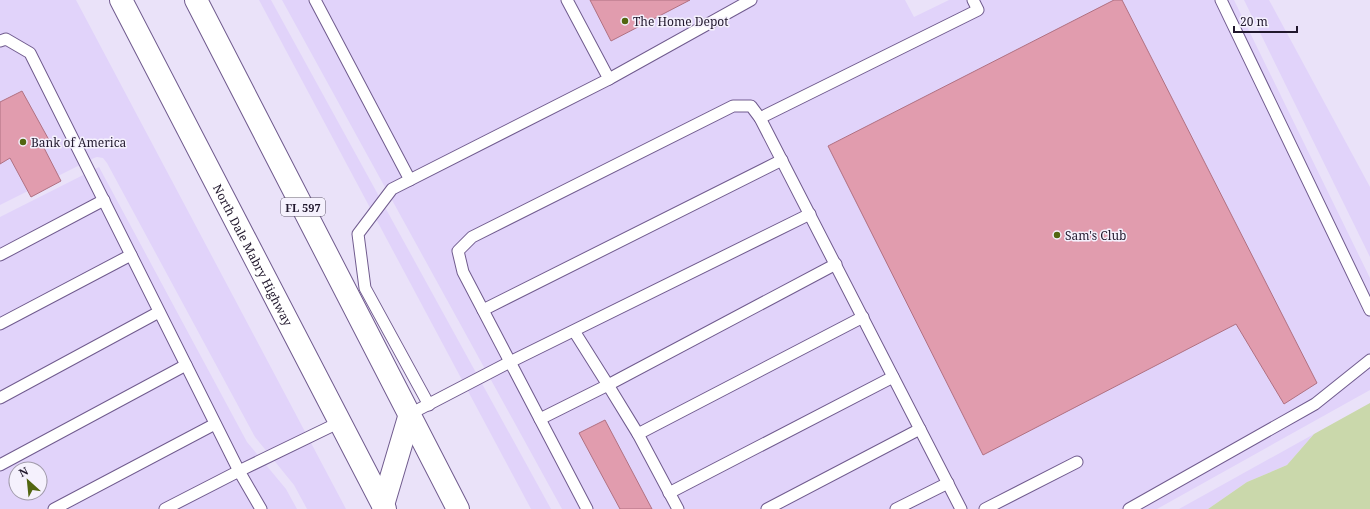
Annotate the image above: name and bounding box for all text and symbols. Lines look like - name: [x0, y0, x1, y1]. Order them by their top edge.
- scale bar: [1234, 8, 1297, 34]
- place label: The Home Depot: [633, 13, 729, 30]
- text: 20 m: [1240, 13, 1268, 30]
- marker: The Home Depot: [620, 16, 630, 26]
- place label: Bank of America: [31, 134, 127, 151]
- marker: Bank of America: [18, 137, 28, 147]
- street label: North Dale Mabry Highway: [209, 181, 297, 329]
- road number: FL 597: [281, 198, 325, 216]
- place label: Sam's Club: [1065, 227, 1126, 244]
- marker: Sam's Club: [1052, 230, 1062, 240]
- north arrow: [8, 461, 48, 501]
- text: N: [16, 463, 31, 480]

